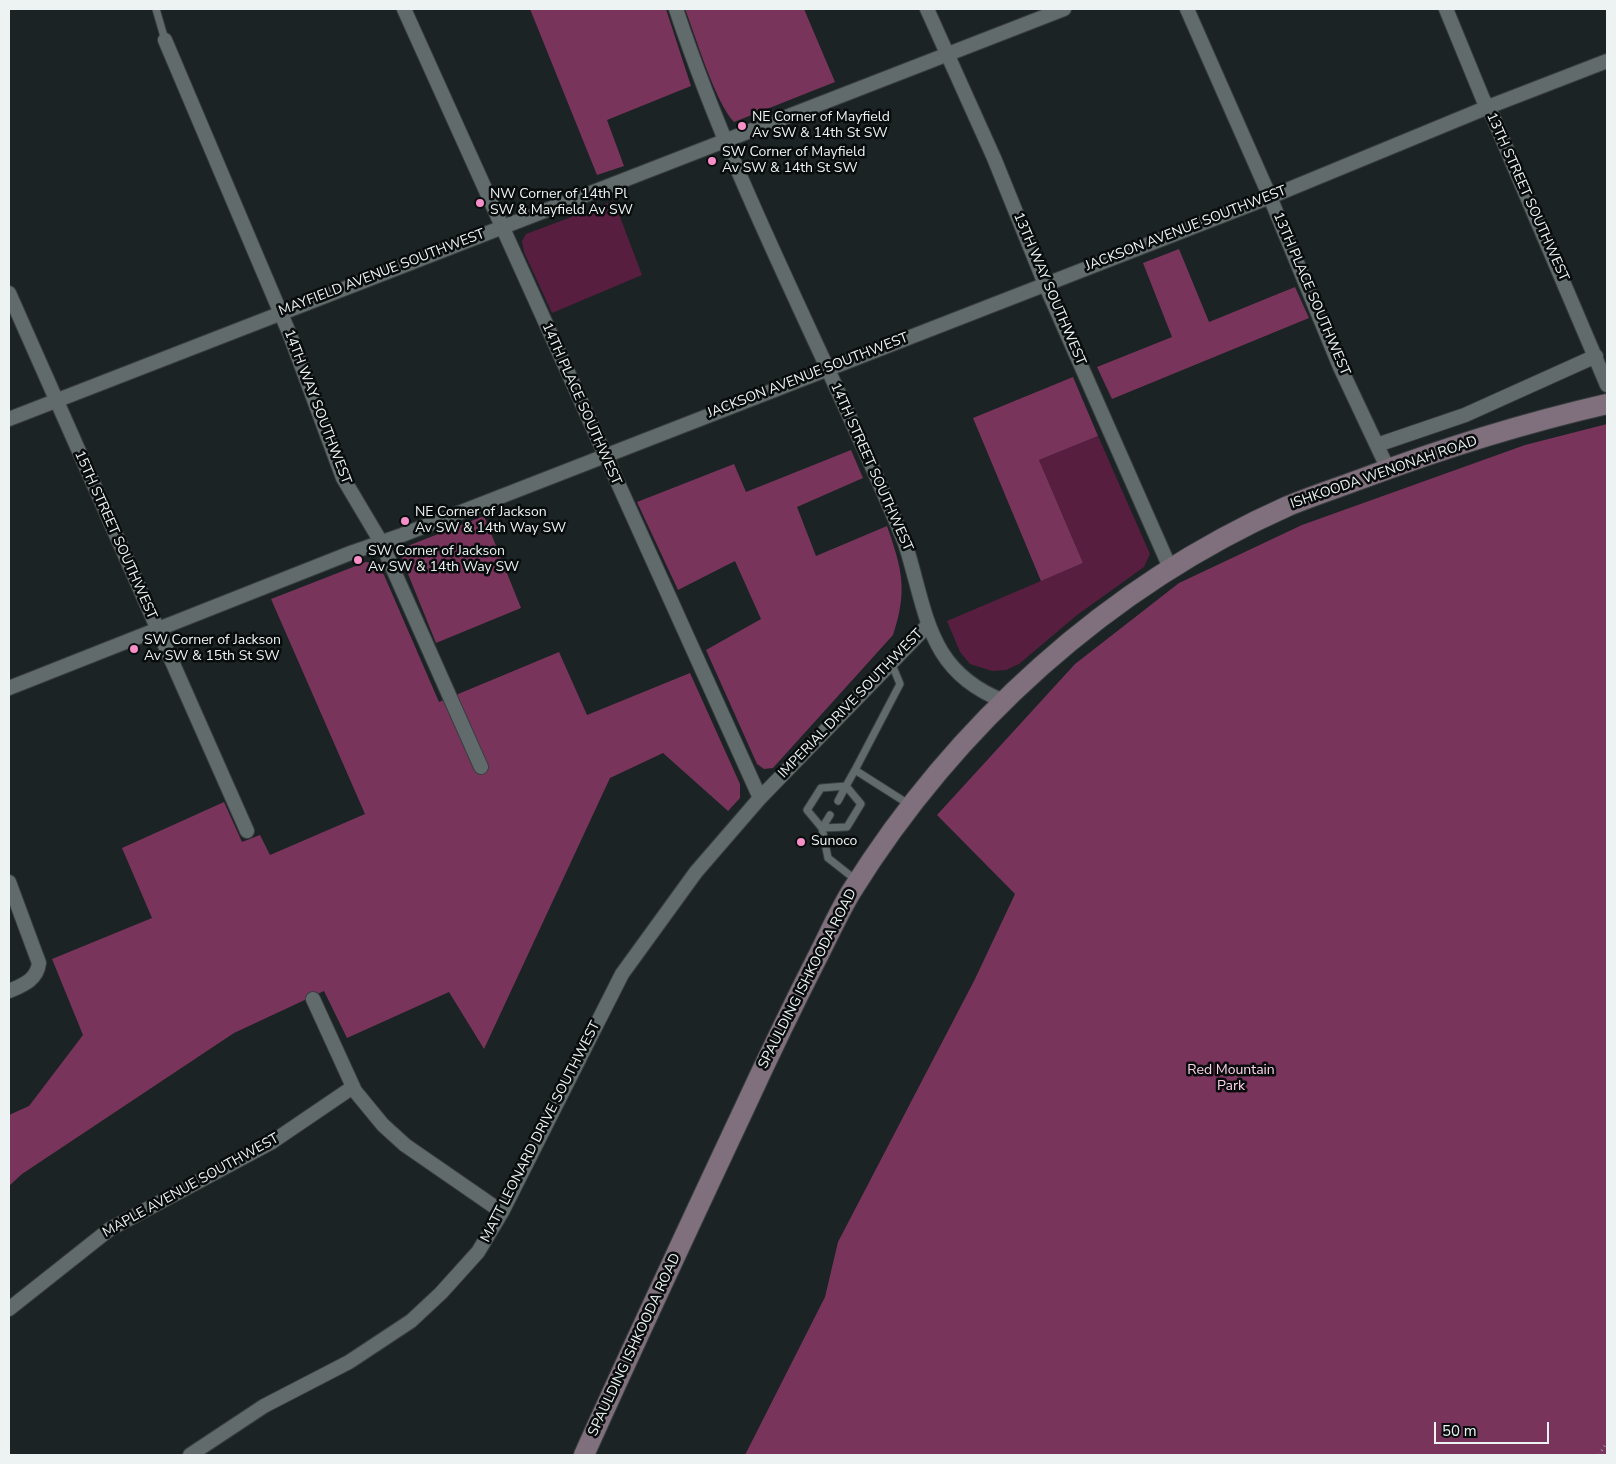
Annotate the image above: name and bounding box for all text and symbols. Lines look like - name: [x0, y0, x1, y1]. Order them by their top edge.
- place label: NE Corner of Mayfield Av SW & 14th St SW: [752, 110, 890, 142]
- street label: 13TH STREET SOUTHWEST: [1482, 110, 1572, 284]
- marker: NE Corner of Mayfield Av SW & 14th St SW: [736, 120, 748, 132]
- place label: SW Corner of Mayfield Av SW & 14th St SW: [722, 145, 865, 178]
- marker: SW Corner of Mayfield Av SW & 14th St SW: [706, 155, 718, 167]
- street label: JACKSON AVENUE SOUTHWEST: [1083, 183, 1289, 275]
- place label: NW Corner of 14th Pl SW & Mayfield Av SW: [490, 187, 633, 220]
- marker: NW Corner of 14th Pl SW & Mayfield Av SW: [474, 197, 486, 209]
- street label: 13TH WAY SOUTHWEST: [1009, 210, 1089, 368]
- street label: 13TH PLACE SOUTHWEST: [1269, 210, 1353, 378]
- street label: MAYFIELD AVENUE SOUTHWEST: [277, 226, 487, 320]
- street label: 14TH PLACE SOUTHWEST: [538, 320, 624, 488]
- street label: 14TH WAY SOUTHWEST: [280, 327, 354, 487]
- street label: JACKSON AVENUE SOUTHWEST: [705, 330, 911, 422]
- street label: 14TH STREET SOUTHWEST: [826, 380, 916, 554]
- street label: ISHKOODA WENONAH ROAD: [1288, 433, 1480, 513]
- street label: 15TH STREET SOUTHWEST: [70, 448, 160, 622]
- place label: NE Corner of Jackson Av SW & 14th Way SW: [415, 505, 566, 538]
- marker: NE Corner of Jackson Av SW & 14th Way SW: [399, 515, 411, 527]
- place label: SW Corner of Jackson Av SW & 14th Way SW: [368, 544, 519, 576]
- marker: SW Corner of Jackson Av SW & 14th Way SW: [352, 554, 364, 566]
- street label: IMPERIAL DRIVE SOUTHWEST: [775, 626, 927, 782]
- place label: SW Corner of Jackson Av SW & 15th St SW: [144, 633, 281, 666]
- marker: SW Corner of Jackson Av SW & 15th St SW: [128, 643, 140, 655]
- place label: Sunoco: [811, 834, 857, 850]
- marker: Sunoco: [795, 836, 807, 848]
- street label: SPAULDING ISHKOODA ROAD: [755, 886, 861, 1072]
- street label: MATT LEONARD DRIVE SOUTHWEST: [478, 1019, 604, 1245]
- park label: Red Mountain Park: [1187, 1063, 1275, 1096]
- street label: MAPLE AVENUE SOUTHWEST: [100, 1130, 282, 1242]
- street label: SPAULDING ISHKOODA ROAD: [585, 1251, 685, 1439]
- scale bar: [1436, 1412, 1551, 1444]
- text: 50 m: [1442, 1421, 1477, 1441]

